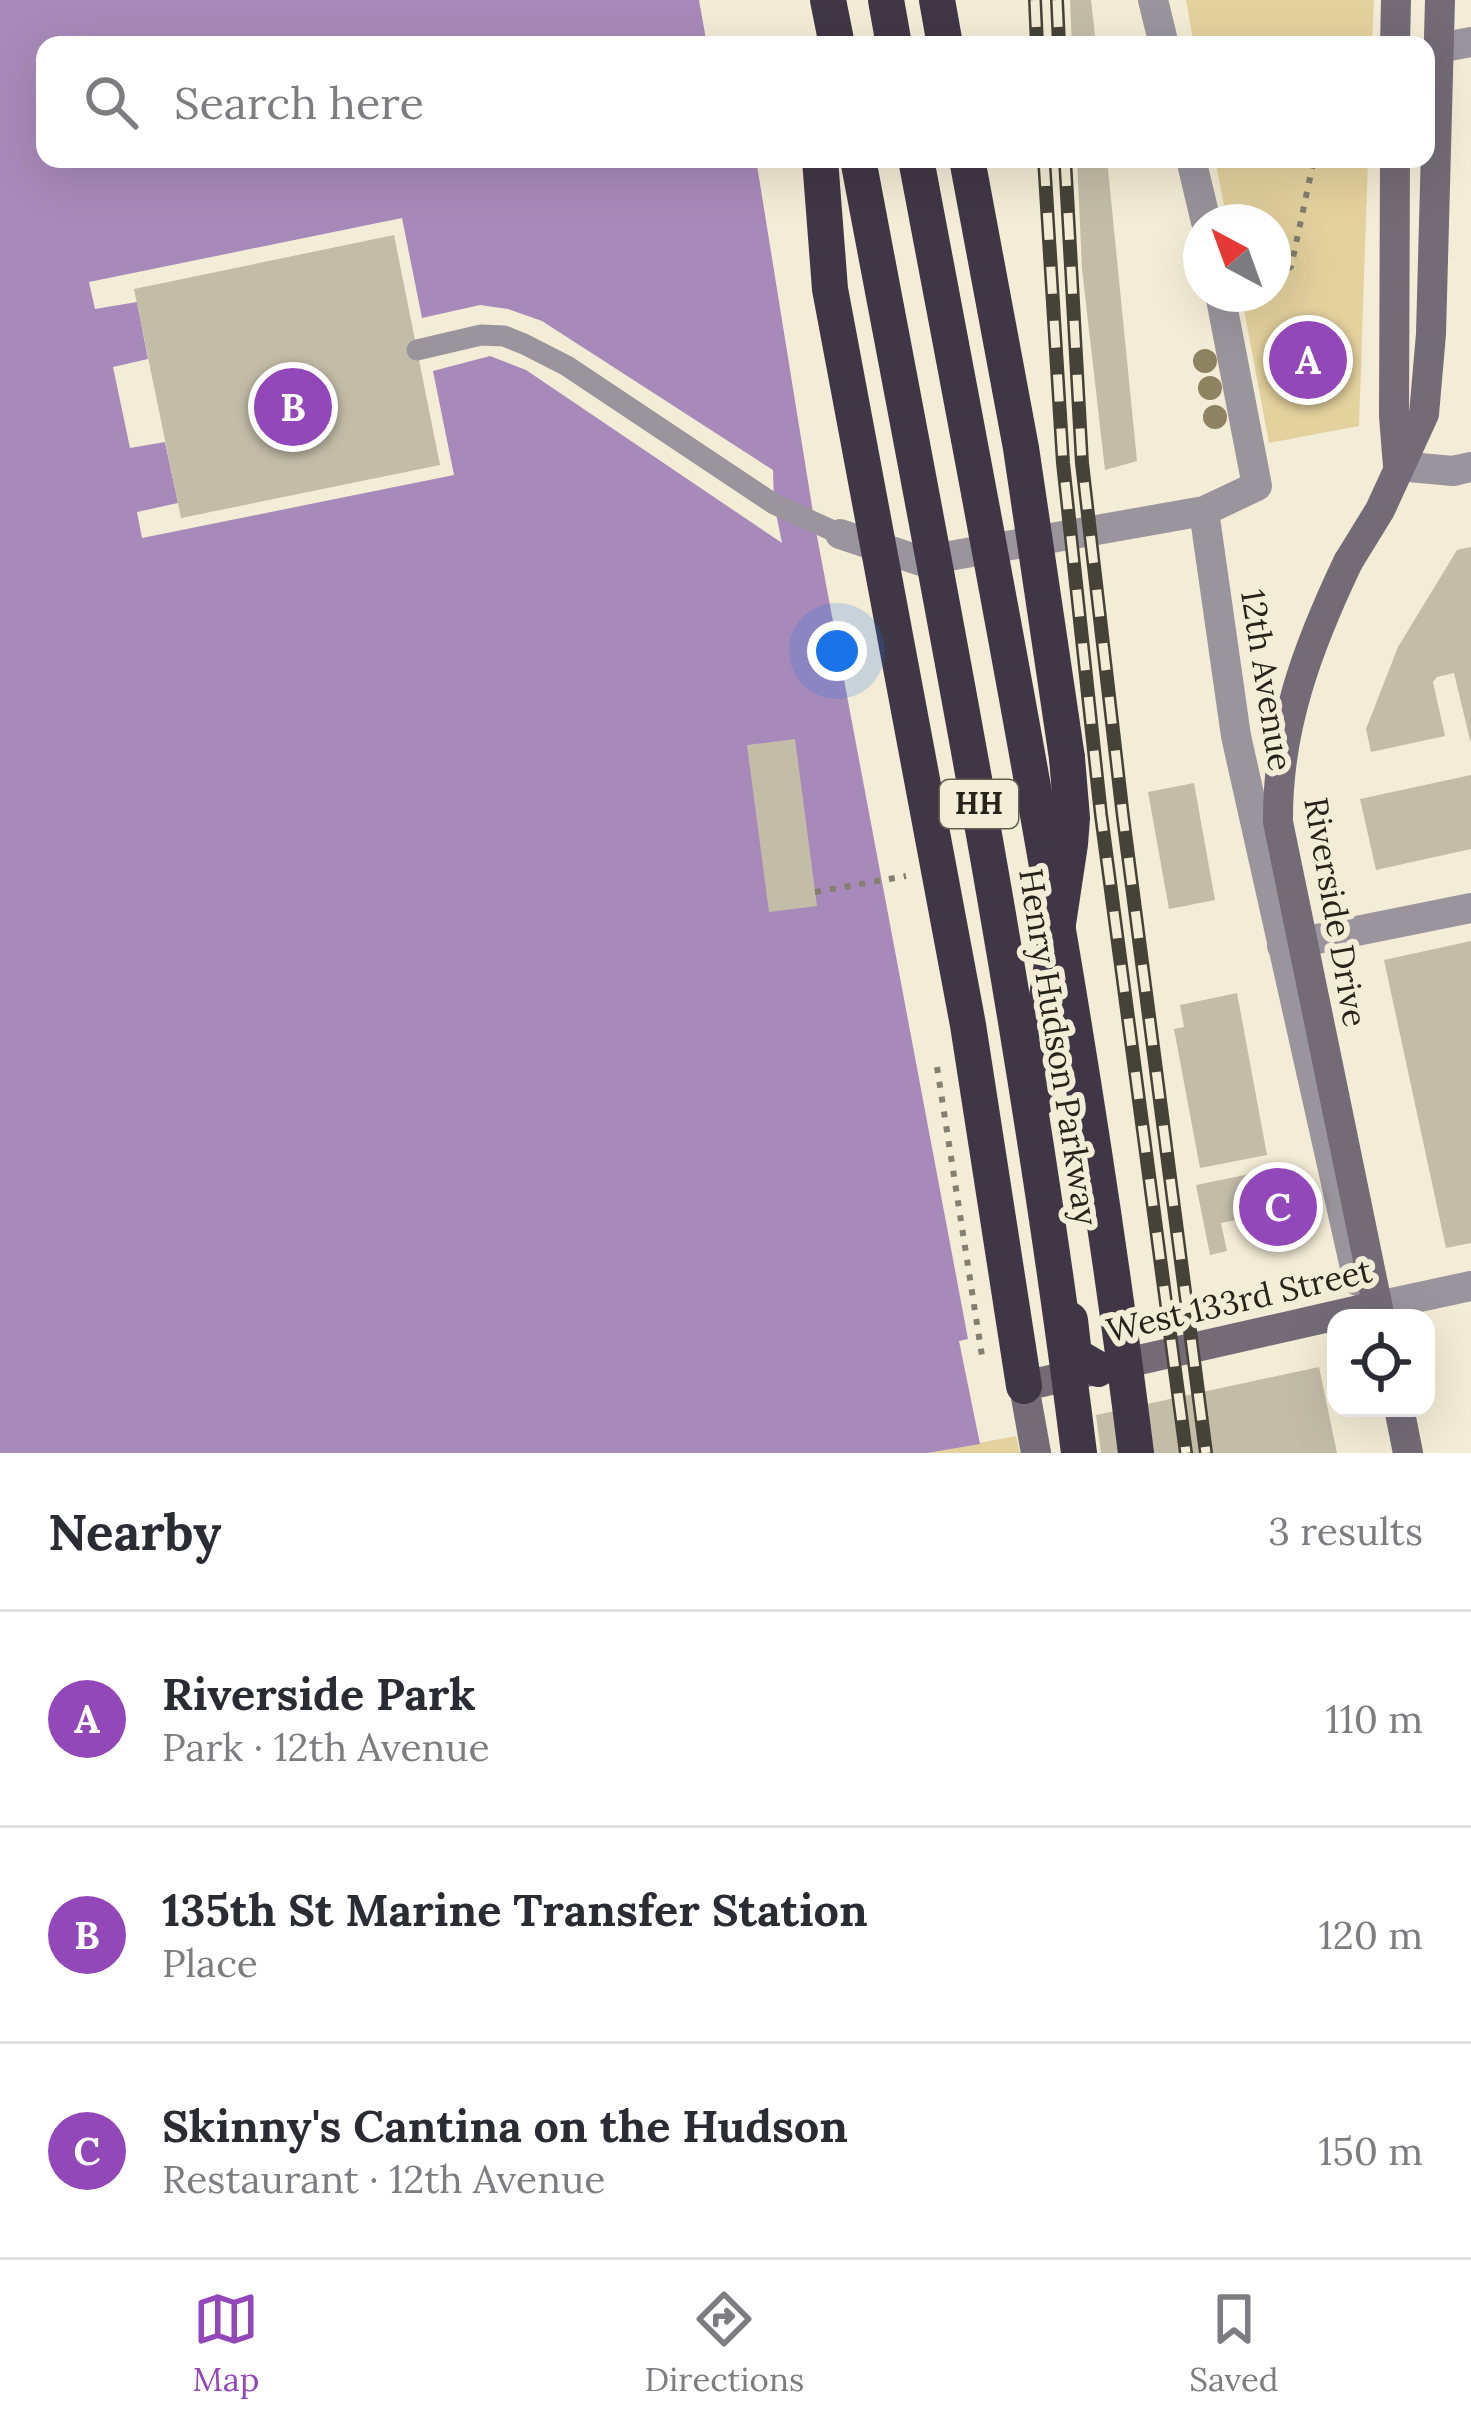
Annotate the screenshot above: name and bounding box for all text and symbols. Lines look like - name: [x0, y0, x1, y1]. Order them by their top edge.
- search box: [36, 36, 1435, 168]
- icon: search: [78, 69, 144, 135]
- text: Search here: [174, 74, 424, 131]
- north arrow: [1183, 204, 1291, 312]
- pin: A: [1269, 315, 1347, 405]
- pin: B: [254, 362, 332, 452]
- street label: 12th Avenue: [1232, 586, 1302, 774]
- your location: [807, 621, 867, 681]
- road number: HH: [940, 780, 1018, 828]
- street label: Riverside Drive: [1295, 794, 1377, 1030]
- street label: Henry Hudson Parkway: [1010, 866, 1108, 1229]
- pin: C: [1239, 1162, 1317, 1252]
- street label: West 133rd Street: [1102, 1249, 1376, 1351]
- map controls: [1327, 1309, 1435, 1417]
- button: locate: [1327, 1309, 1435, 1417]
- text: Nearby: [48, 1499, 221, 1564]
- text: 3 results: [1268, 1506, 1423, 1556]
- text: Riverside Park: [162, 1665, 476, 1722]
- text: A: [74, 1694, 100, 1744]
- text: 110 m: [1325, 1694, 1423, 1744]
- text: Park · 12th Avenue: [162, 1722, 490, 1772]
- text: 135th St Marine Transfer Station: [162, 1881, 868, 1938]
- text: B: [74, 1910, 100, 1960]
- text: 120 m: [1319, 1910, 1423, 1960]
- text: Place: [162, 1938, 258, 1988]
- text: Skinny's Cantina on the Hudson: [162, 2097, 848, 2154]
- text: C: [74, 2126, 100, 2176]
- text: 150 m: [1318, 2126, 1423, 2176]
- text: Restaurant · 12th Avenue: [162, 2154, 605, 2204]
- tab: Map: [192, 2286, 260, 2400]
- tab: Directions: [645, 2286, 804, 2400]
- tab: Saved: [1189, 2286, 1278, 2400]

